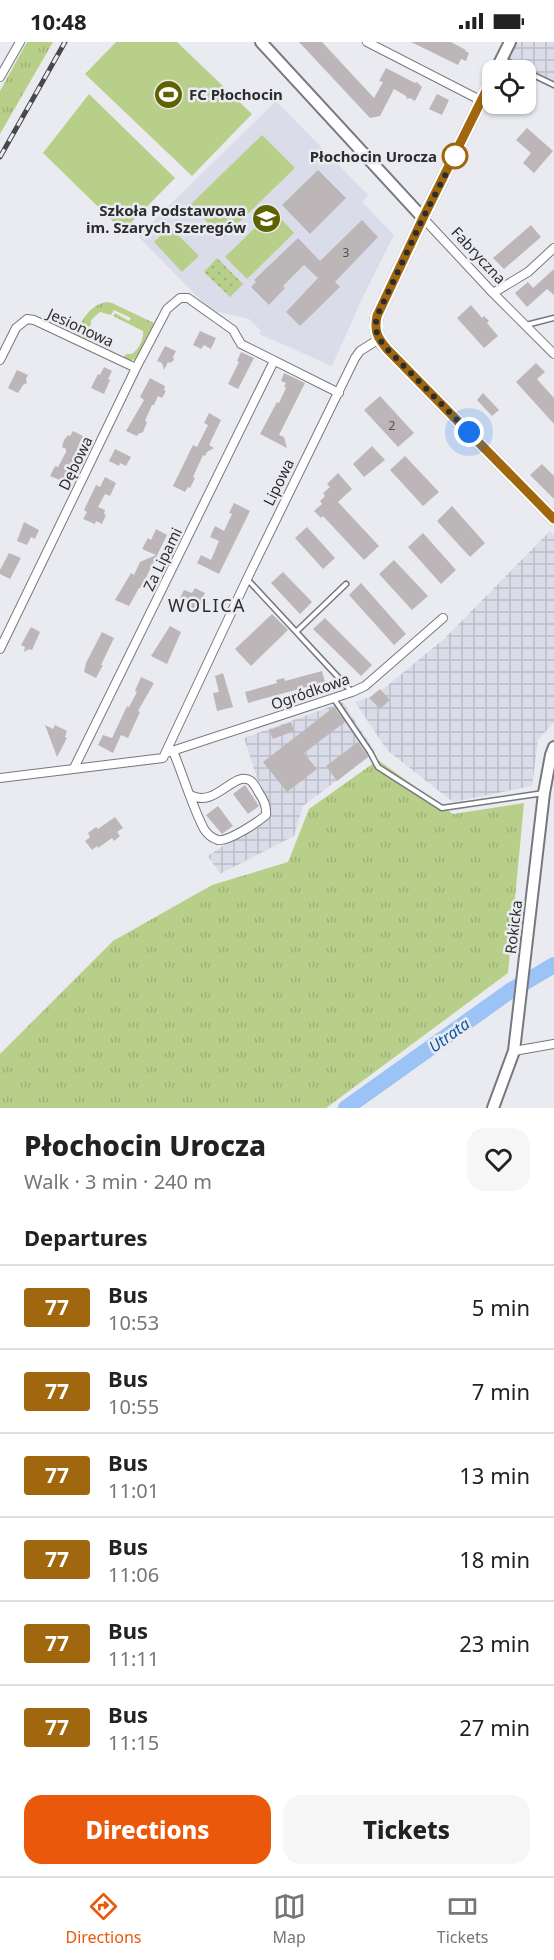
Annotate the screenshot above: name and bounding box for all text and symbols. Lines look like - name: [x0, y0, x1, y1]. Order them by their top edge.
- text: 10:48: [30, 6, 87, 36]
- map controls: [482, 60, 536, 114]
- button: locate: [482, 60, 536, 114]
- sports icon: FC Płochocin: [152, 78, 184, 110]
- place label: FC Płochocin: [189, 84, 283, 104]
- marker: Płochocin Urocza: [442, 143, 468, 169]
- place label: Płochocin Urocza: [310, 146, 437, 166]
- place label: Szkoła Podstawowa im. Szarych Szeregów: [86, 200, 246, 237]
- school or university icon: Szkoła Podstawowa im. Szarych Szeregów: [251, 203, 283, 235]
- street label: Fabryczna: [447, 222, 511, 288]
- house number: 3: [343, 244, 350, 261]
- street label: Jesionowa: [43, 302, 117, 351]
- house number: 2: [389, 417, 396, 434]
- your location: [454, 417, 484, 447]
- street label: Dębowa: [53, 433, 97, 493]
- street label: Lipowa: [258, 455, 298, 509]
- street label: Za Lipami: [138, 524, 186, 594]
- district label: WOLICA: [168, 593, 246, 617]
- street label: Ogródkowa: [268, 668, 352, 714]
- street label: Rokicka: [500, 899, 526, 955]
- water label: Utrata: [424, 1013, 474, 1057]
- text: Płochocin Urocza: [24, 1126, 266, 1164]
- button: heart: [467, 1128, 530, 1191]
- text: Walk · 3 min · 240 m: [24, 1168, 212, 1195]
- text: Departures: [24, 1222, 148, 1252]
- text: Bus: [108, 1279, 148, 1309]
- text: 5 min: [472, 1292, 530, 1322]
- text: 77: [45, 1293, 69, 1321]
- text: 10:53: [108, 1309, 159, 1336]
- text: Bus: [108, 1363, 148, 1393]
- text: 7 min: [472, 1376, 530, 1406]
- text: 77: [45, 1377, 69, 1405]
- text: 10:55: [108, 1393, 159, 1420]
- text: Bus: [108, 1447, 148, 1477]
- text: 13 min: [459, 1460, 530, 1490]
- text: 77: [45, 1461, 69, 1489]
- text: 11:01: [108, 1477, 159, 1504]
- text: Bus: [108, 1531, 148, 1561]
- text: 18 min: [459, 1544, 530, 1574]
- text: 77: [45, 1545, 69, 1573]
- text: 11:06: [108, 1561, 159, 1588]
- text: Bus: [108, 1615, 148, 1645]
- text: 23 min: [459, 1628, 530, 1658]
- text: 77: [45, 1629, 69, 1657]
- text: 11:11: [108, 1645, 159, 1672]
- text: Bus: [108, 1699, 148, 1729]
- text: 27 min: [459, 1712, 530, 1742]
- text: 77: [45, 1713, 69, 1741]
- text: 11:15: [108, 1729, 159, 1756]
- button: Directions: [24, 1795, 271, 1864]
- button: Tickets: [283, 1795, 530, 1864]
- tab: Directions: [66, 1890, 141, 1948]
- tab: Map: [272, 1890, 306, 1948]
- tab: Tickets: [437, 1890, 488, 1948]

